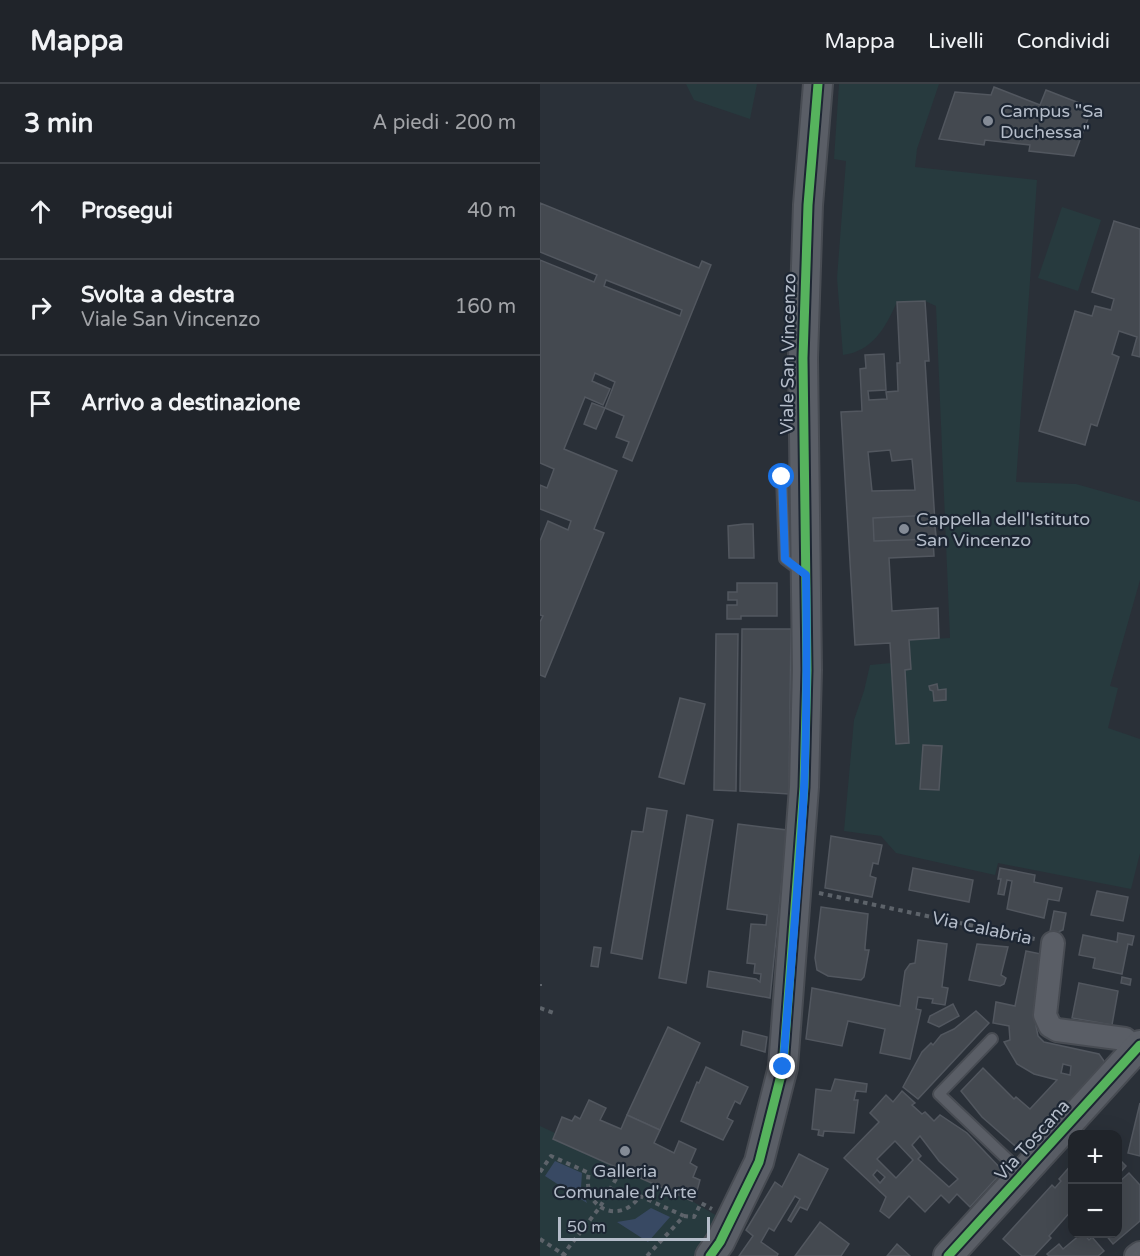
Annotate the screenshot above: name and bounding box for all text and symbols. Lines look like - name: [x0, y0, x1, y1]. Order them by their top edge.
- text: Mappa: [30, 24, 124, 58]
- text: Mappa: [825, 29, 895, 54]
- text: Livelli: [928, 29, 984, 54]
- text: Condividi: [1017, 29, 1110, 54]
- place label: Campus "Sa Duchessa": [1000, 100, 1103, 143]
- text: 3 min: [24, 108, 93, 139]
- text: A piedi · 200 m: [373, 111, 516, 135]
- marker: Campus "Sa Duchessa": [981, 114, 995, 128]
- icon: ahead: [24, 195, 57, 228]
- text: Prosegui: [81, 198, 173, 224]
- text: 40 m: [467, 199, 516, 223]
- street label: Viale San Vincenzo: [776, 273, 800, 435]
- text: Svolta a destra: [81, 282, 235, 308]
- icon: right: [24, 291, 57, 324]
- text: 160 m: [455, 295, 516, 319]
- text: Viale San Vincenzo: [81, 308, 260, 332]
- icon: arrive: [24, 387, 57, 420]
- text: Arrivo a destinazione: [81, 390, 300, 416]
- route start: [768, 463, 794, 489]
- place label: Cappella dell'Istituto San Vincenzo: [916, 508, 1090, 551]
- marker: Cappella dell'Istituto San Vincenzo: [897, 522, 911, 536]
- street label: Via Calabria: [930, 907, 1034, 949]
- route end: [769, 1053, 795, 1079]
- street label: Via Toscana: [990, 1095, 1074, 1185]
- map controls: [1068, 1130, 1122, 1238]
- button: +: [1068, 1130, 1122, 1184]
- marker: Galleria Comunale d'Arte: [618, 1144, 632, 1158]
- place label: Galleria Comunale d'Arte: [553, 1160, 697, 1203]
- button: −: [1068, 1184, 1122, 1238]
- scale bar: [558, 1214, 710, 1242]
- text: 50 m: [567, 1217, 606, 1237]

